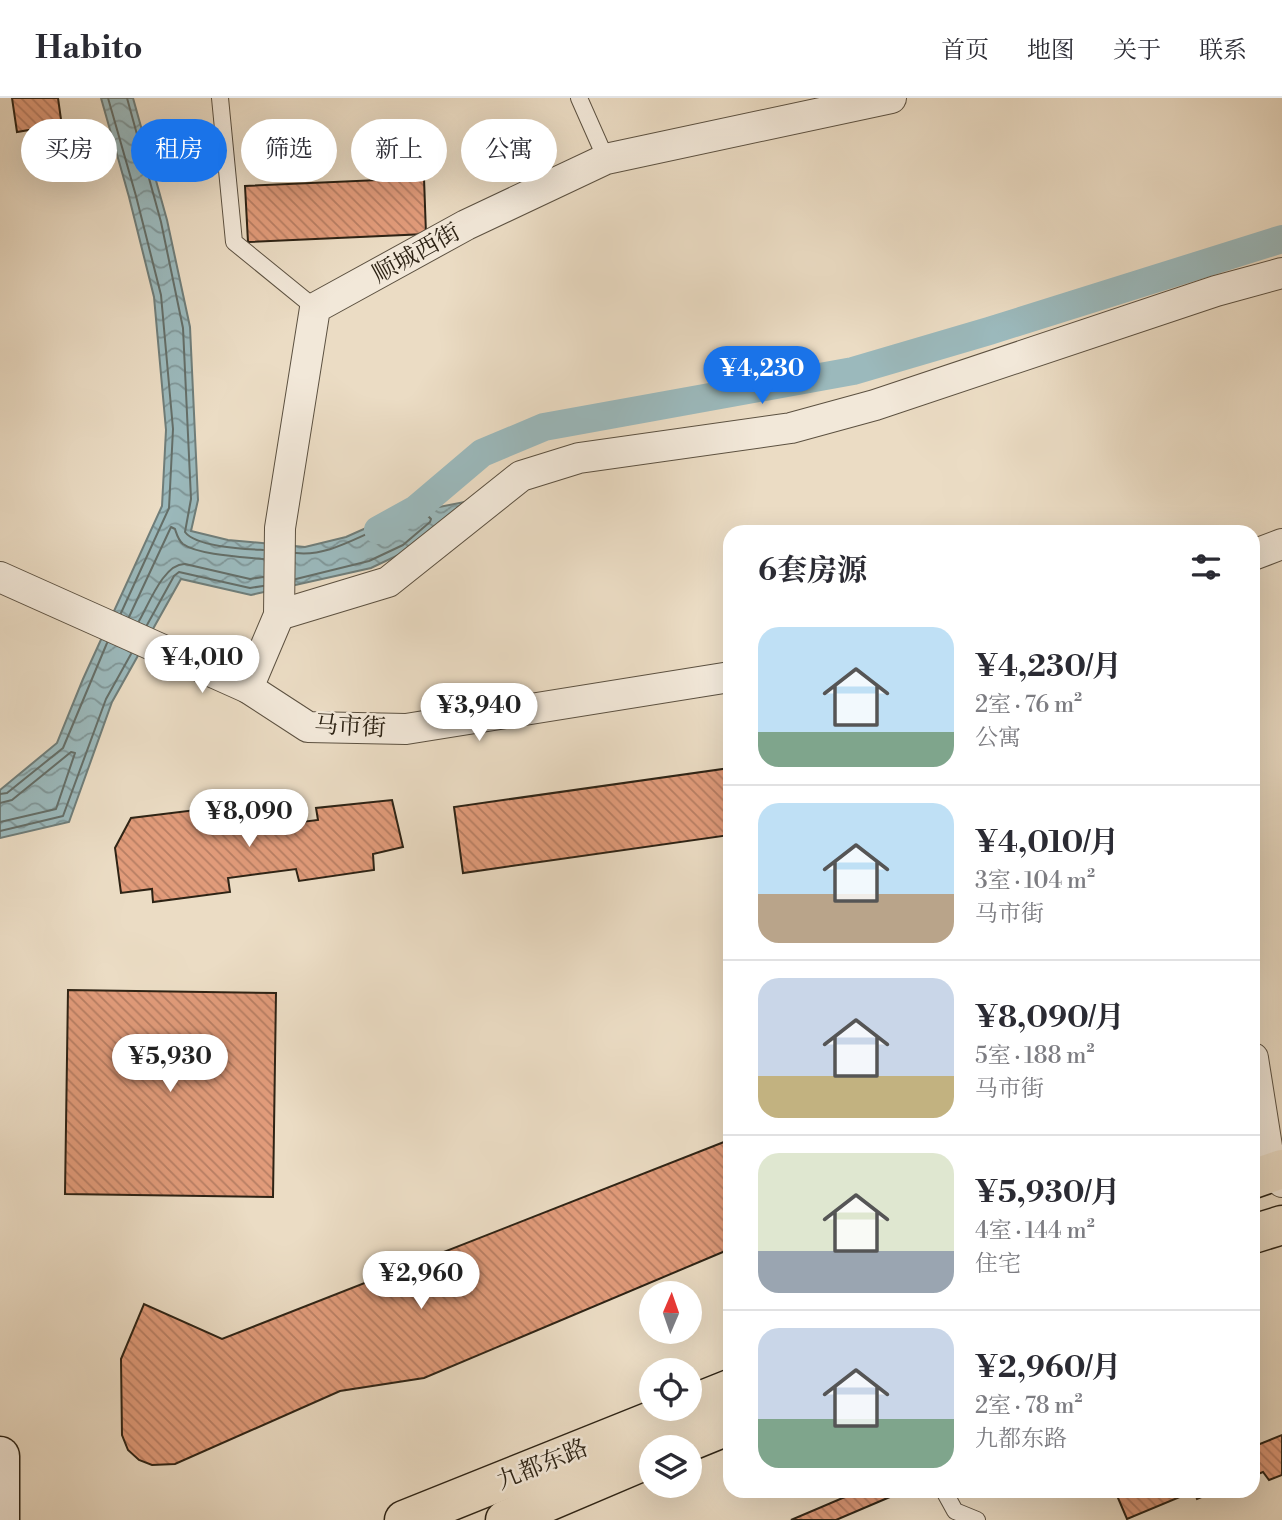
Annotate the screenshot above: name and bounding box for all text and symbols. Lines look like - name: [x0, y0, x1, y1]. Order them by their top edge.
- text: Habito: [35, 28, 143, 69]
- text: 首页: [941, 36, 989, 66]
- text: 地图: [1027, 36, 1075, 66]
- text: 关于: [1113, 36, 1161, 66]
- text: 联系: [1199, 36, 1247, 66]
- chip: 买房: [21, 119, 117, 182]
- chip: 租房: [131, 119, 227, 182]
- chip: 筛选: [241, 119, 337, 182]
- chip: 新上: [351, 119, 447, 182]
- chip: 公寓: [461, 119, 557, 182]
- street label: 顺城西街: [367, 217, 466, 290]
- pin: ¥4,230: [705, 346, 819, 406]
- text: ¥4,230: [719, 355, 805, 383]
- icon: filters: [1187, 548, 1225, 586]
- text: 6套房源: [758, 552, 867, 590]
- pin: ¥4,010: [145, 636, 259, 695]
- text: ¥4,010: [160, 644, 244, 672]
- text: ¥4,230/月: [975, 648, 1122, 686]
- icon: home: [814, 655, 898, 739]
- pin: ¥3,940: [422, 684, 536, 743]
- text: 2室 · 76 m²: [975, 691, 1082, 719]
- text: ¥3,940: [437, 692, 521, 720]
- street label: 马市街: [313, 710, 387, 744]
- text: 公寓: [975, 724, 1021, 752]
- pin: ¥8,090: [192, 790, 306, 849]
- text: ¥8,090: [205, 798, 293, 826]
- text: ¥4,010/月: [975, 824, 1119, 862]
- icon: home: [814, 831, 898, 915]
- text: 3室 · 104 m²: [975, 867, 1095, 895]
- text: 马市街: [975, 900, 1044, 928]
- text: ¥8,090/月: [975, 999, 1125, 1037]
- icon: home: [814, 1006, 898, 1090]
- pin: ¥5,930: [113, 1034, 227, 1094]
- text: 5室 · 188 m²: [975, 1042, 1095, 1070]
- text: ¥5,930: [128, 1043, 212, 1071]
- text: 马市街: [975, 1075, 1044, 1103]
- text: ¥5,930/月: [975, 1174, 1120, 1212]
- icon: home: [814, 1181, 898, 1265]
- text: 4室 · 144 m²: [975, 1217, 1095, 1245]
- text: 住宅: [975, 1250, 1021, 1278]
- pin: ¥2,960: [364, 1252, 478, 1311]
- text: ¥2,960: [379, 1260, 463, 1288]
- north arrow: [639, 1281, 702, 1344]
- map controls: [639, 1281, 702, 1498]
- text: ¥2,960/月: [975, 1349, 1121, 1387]
- icon: home: [814, 1356, 898, 1440]
- button: locate: [639, 1358, 702, 1421]
- text: 2室 · 78 m²: [975, 1392, 1083, 1420]
- text: 九都东路: [975, 1425, 1067, 1453]
- street label: 九都东路: [492, 1433, 592, 1497]
- button: layers: [639, 1435, 702, 1498]

